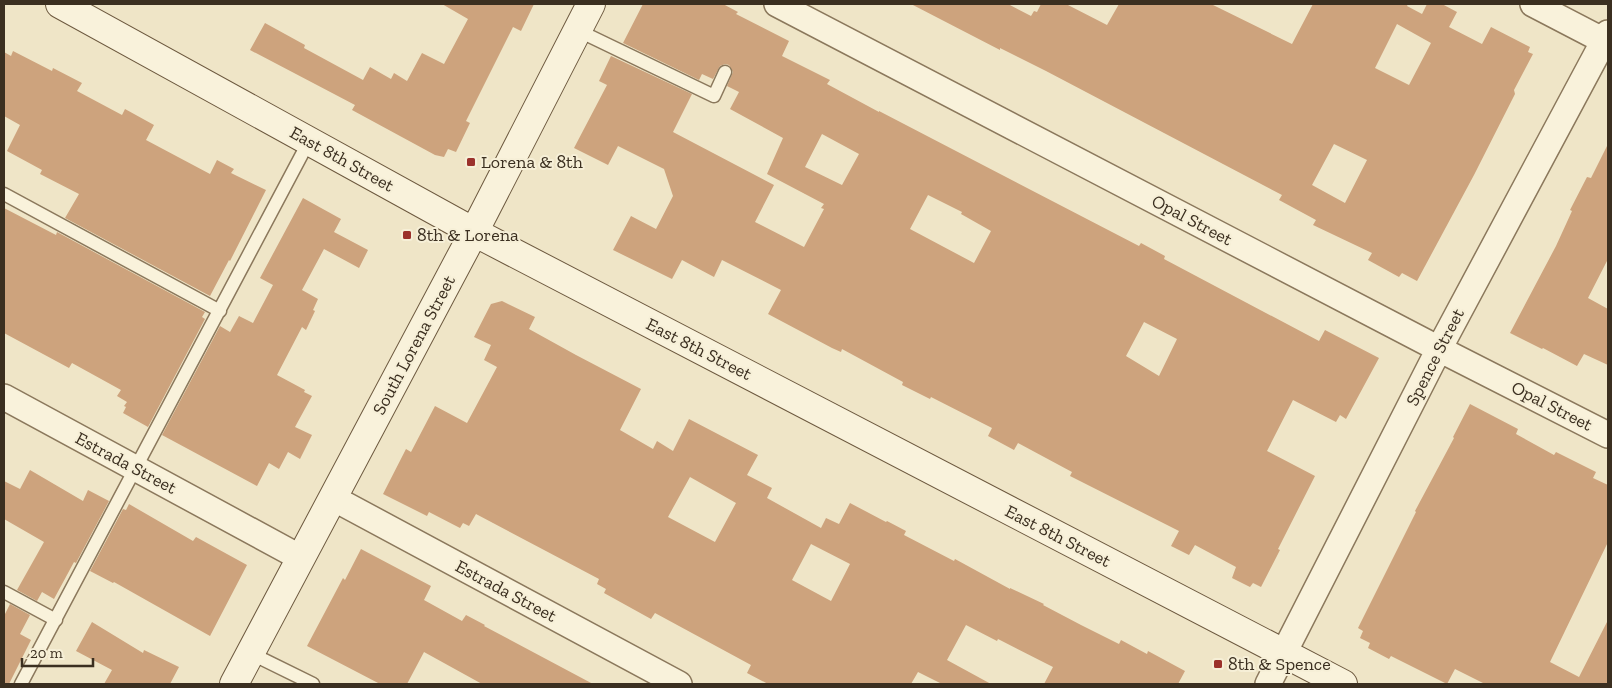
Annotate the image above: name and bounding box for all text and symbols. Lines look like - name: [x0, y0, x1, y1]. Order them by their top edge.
- street label: East 8th Street: [286, 121, 398, 197]
- place label: Lorena & 8th: [481, 151, 583, 173]
- marker: Lorena & 8th: [465, 156, 477, 168]
- street label: Opal Street: [1148, 190, 1236, 251]
- place label: 8th & Lorena: [417, 224, 519, 246]
- marker: 8th & Lorena: [401, 229, 413, 241]
- street label: South Lorena Street: [368, 271, 460, 419]
- street label: Spence Street: [1401, 304, 1469, 409]
- street label: East 8th Street: [642, 313, 756, 385]
- street label: Opal Street: [1508, 376, 1596, 436]
- street label: Estrada Street: [72, 427, 181, 499]
- street label: East 8th Street: [1001, 500, 1115, 572]
- street label: Estrada Street: [452, 555, 561, 627]
- scale bar: [22, 636, 94, 668]
- text: 20 m: [30, 644, 63, 662]
- place label: 8th & Spence: [1228, 653, 1331, 675]
- marker: 8th & Spence: [1212, 658, 1224, 670]

